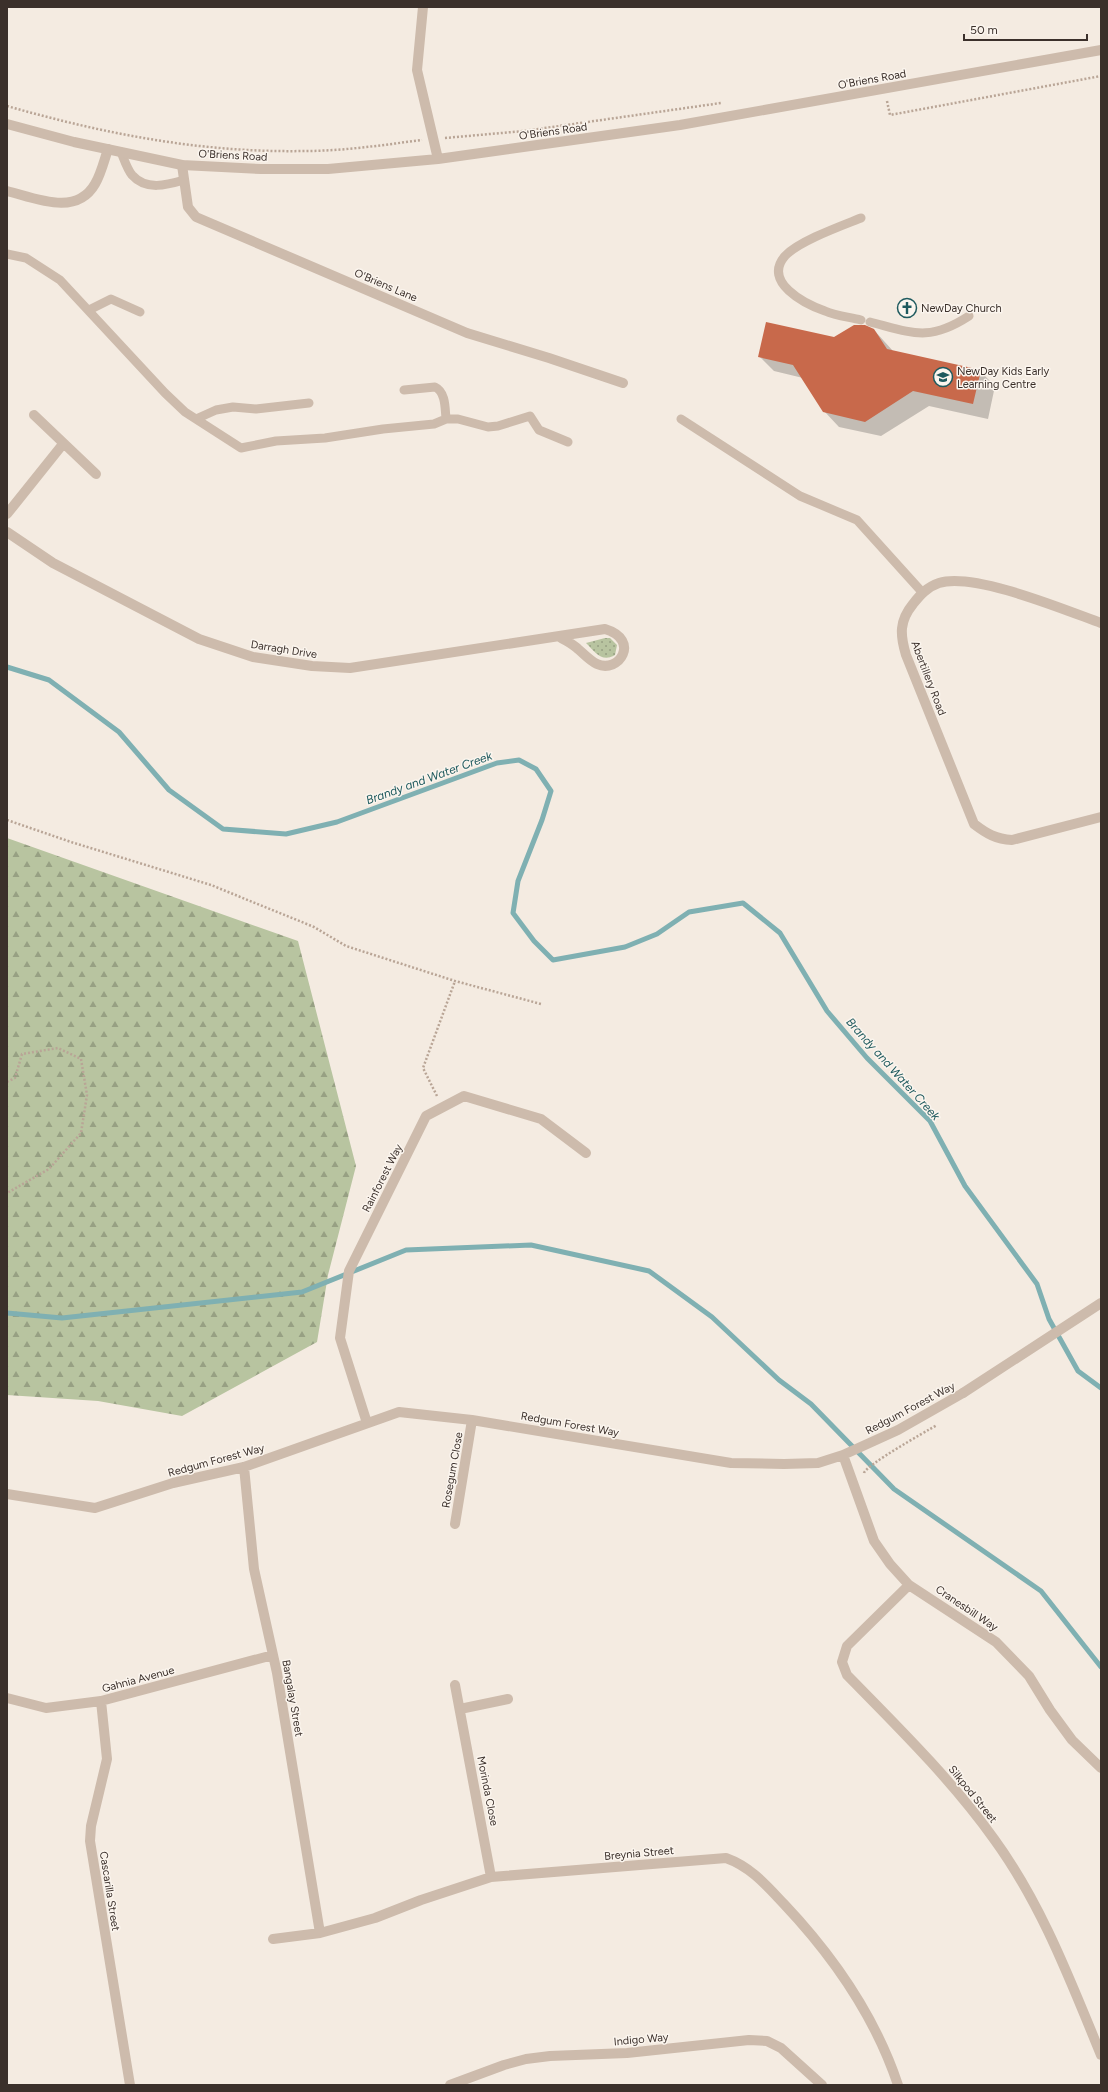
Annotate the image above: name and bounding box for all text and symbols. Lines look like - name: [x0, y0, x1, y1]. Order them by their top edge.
- scale bar: [964, 16, 1087, 42]
- text: 50 m: [970, 23, 998, 37]
- street label: O'Briens Road: [837, 67, 907, 92]
- street label: O'Briens Road: [518, 120, 588, 143]
- street label: O'Briens Road: [198, 147, 268, 164]
- street label: O'Briens Lane: [352, 266, 419, 305]
- church icon: NewDay Church: [896, 297, 918, 319]
- place label: NewDay Church: [921, 302, 1002, 315]
- place label: NewDay Kids Early Learning Centre: [957, 365, 1049, 391]
- school or university icon: NewDay Kids Early Learning Centre: [932, 366, 954, 388]
- street label: Darragh Drive: [250, 638, 318, 661]
- street label: Abertillery Road: [908, 639, 949, 717]
- water label: Brandy and Water Creek: [364, 748, 495, 807]
- water label: Brandy and Water Creek: [843, 1015, 944, 1124]
- street label: Rainforest Way: [360, 1142, 405, 1214]
- street label: Redgum Forest Way: [863, 1379, 957, 1438]
- street label: Redgum Forest Way: [520, 1409, 620, 1440]
- street label: Rosegum Close: [439, 1431, 466, 1509]
- street label: Redgum Forest Way: [166, 1441, 266, 1480]
- street label: Cranesbill Way: [933, 1583, 1001, 1634]
- street label: Bangalay Street: [279, 1659, 306, 1738]
- street label: Gahnia Avenue: [101, 1664, 176, 1695]
- street label: Morinda Close: [474, 1755, 501, 1827]
- street label: Silkpod Street: [946, 1763, 1000, 1826]
- street label: Breynia Street: [604, 1844, 674, 1863]
- street label: Cascarilla Street: [97, 1850, 122, 1932]
- street label: Indigo Way: [613, 2031, 669, 2048]

